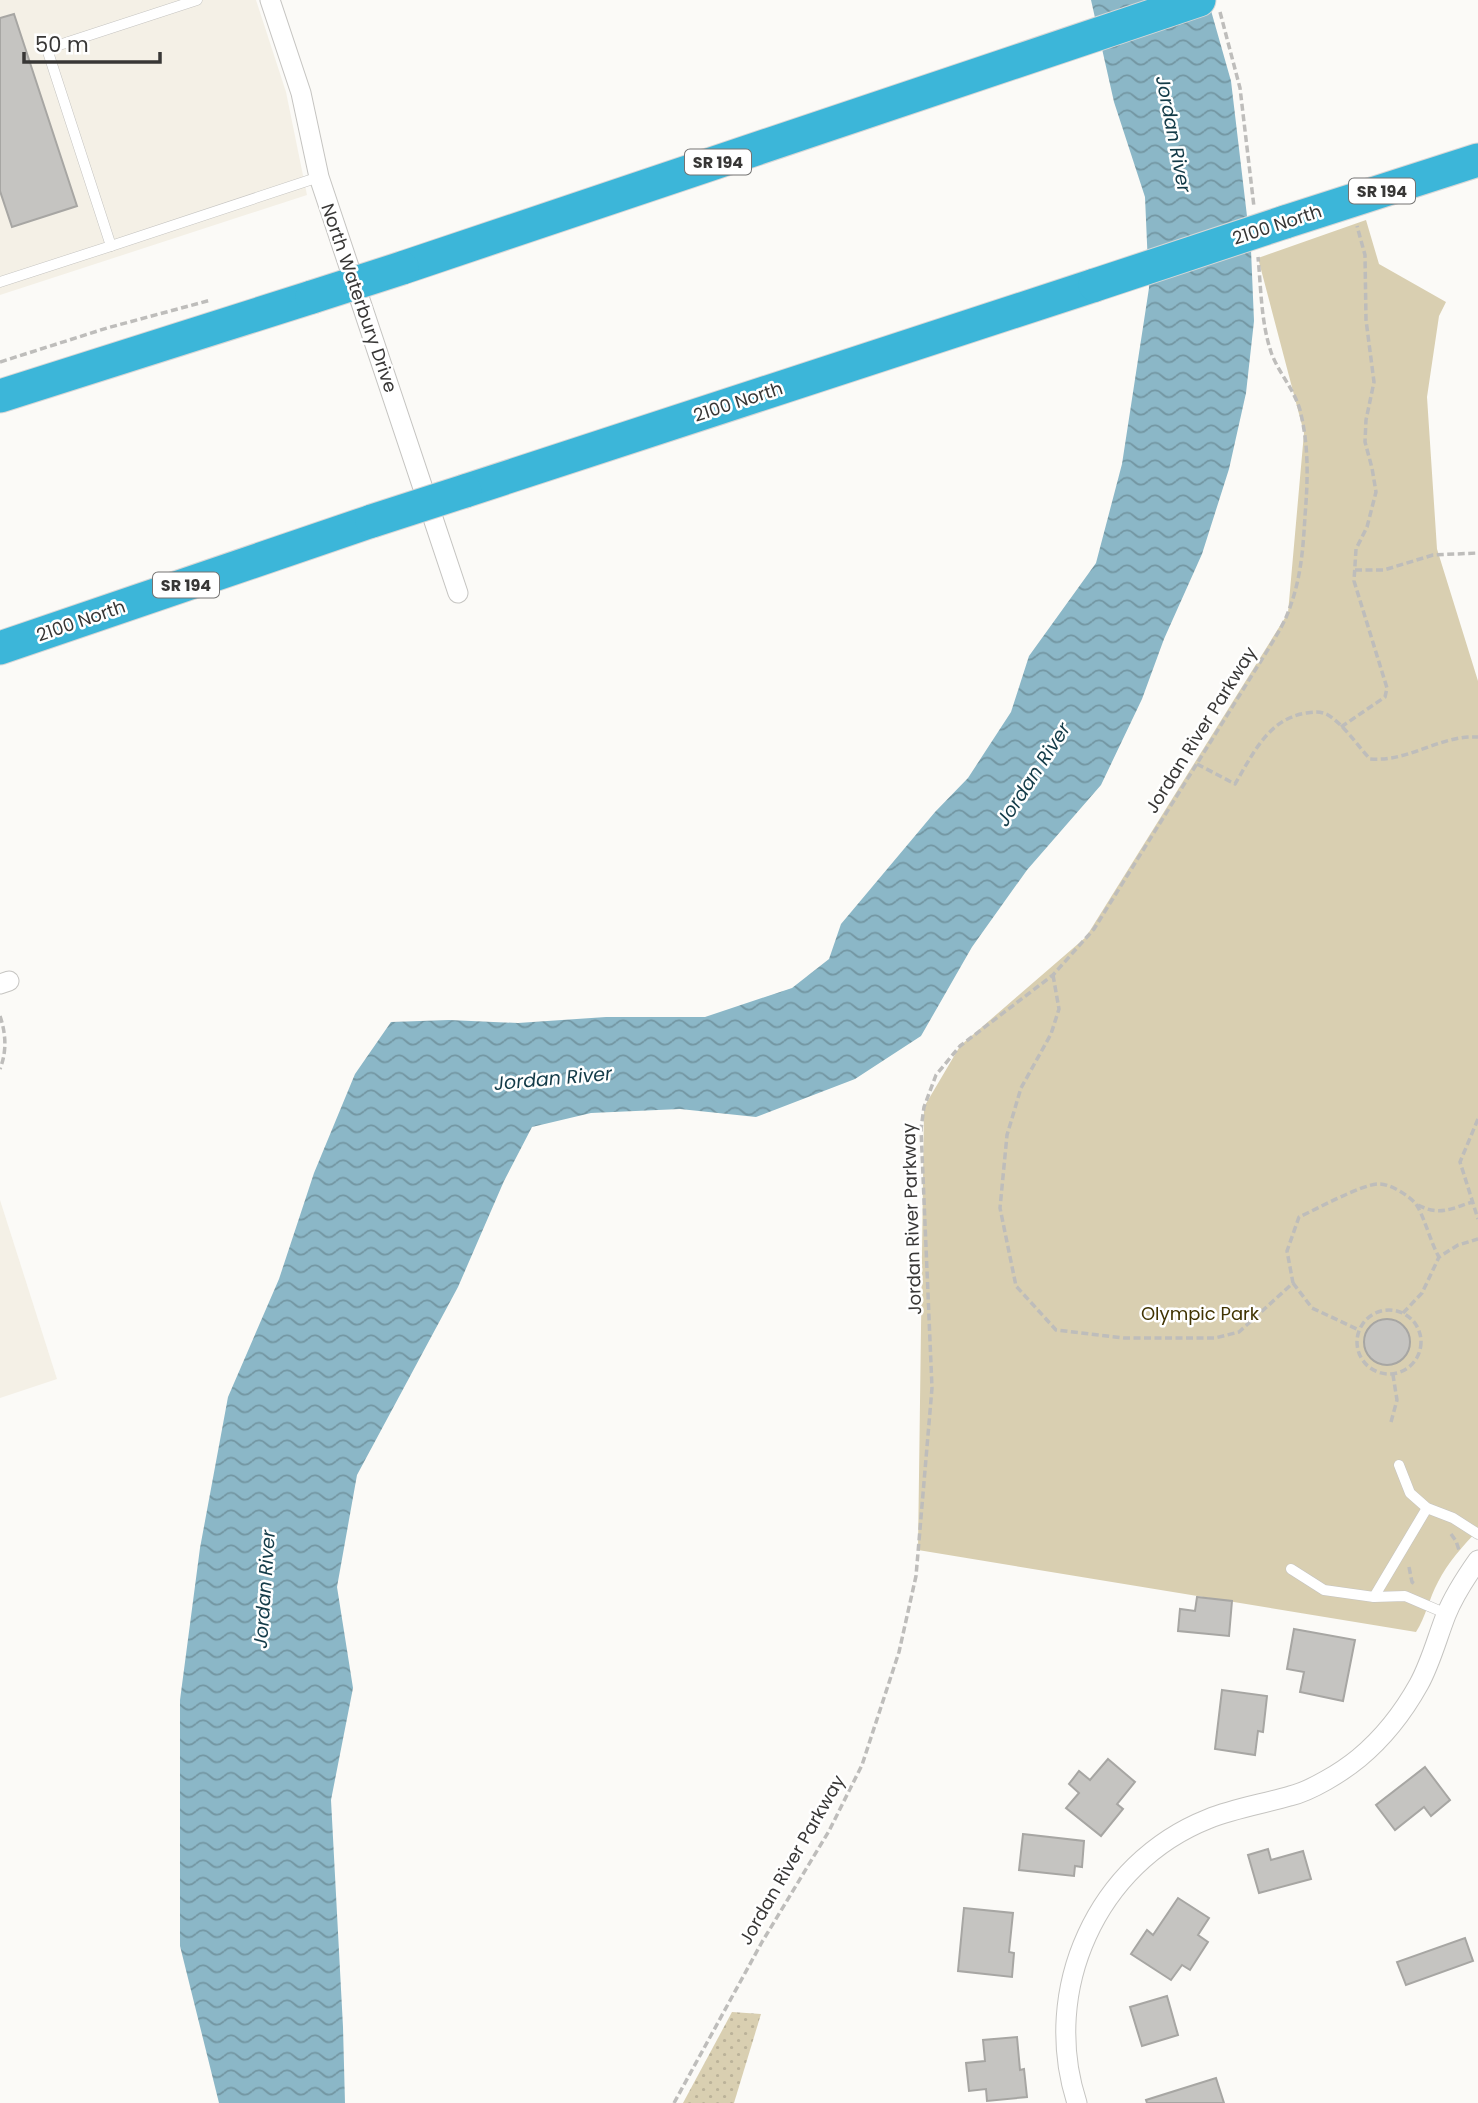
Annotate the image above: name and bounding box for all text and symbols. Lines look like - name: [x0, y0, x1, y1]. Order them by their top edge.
- scale bar: [24, 21, 161, 65]
- text: 50 m: [35, 30, 89, 59]
- water label: Jordan River: [1149, 73, 1198, 196]
- road number: SR 194: [685, 150, 751, 174]
- road number: SR 194: [1349, 178, 1415, 204]
- street label: 2100 North: [1229, 198, 1325, 251]
- street label: North Waterbury Drive: [315, 200, 404, 396]
- street label: 2100 North: [690, 375, 786, 428]
- road number: SR 194: [153, 572, 219, 598]
- street label: 2100 North: [33, 594, 129, 647]
- street label: Jordan River Parkway: [1139, 642, 1262, 818]
- water label: Jordan River: [990, 716, 1078, 831]
- water label: Jordan River: [493, 1060, 614, 1097]
- street label: Jordan River Parkway: [896, 1123, 927, 1316]
- park label: Olympic Park: [1141, 1301, 1260, 1326]
- water label: Jordan River: [247, 1528, 282, 1649]
- street label: Jordan River Parkway: [733, 1770, 850, 1949]

